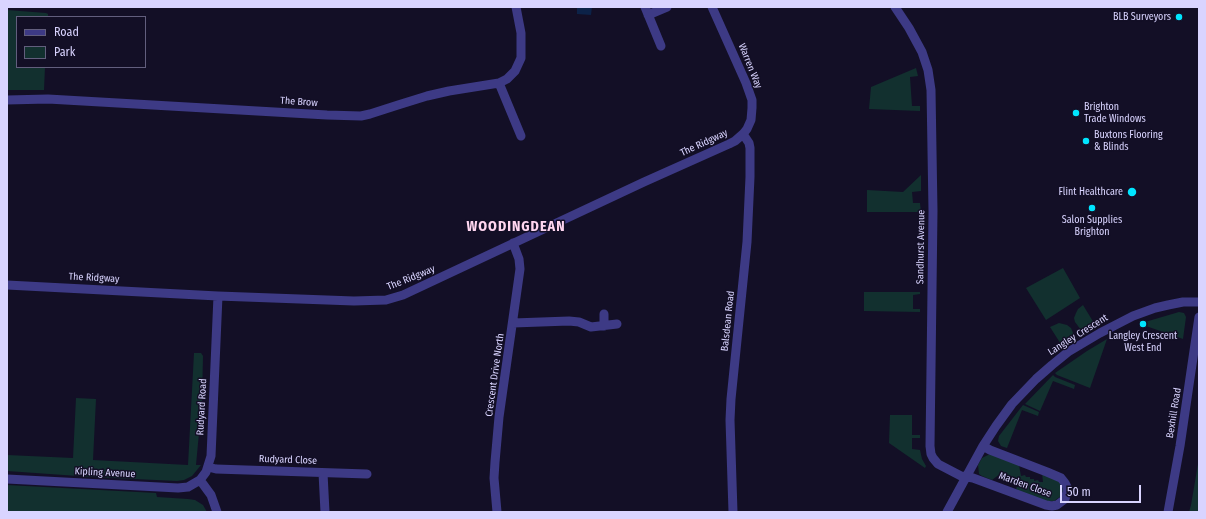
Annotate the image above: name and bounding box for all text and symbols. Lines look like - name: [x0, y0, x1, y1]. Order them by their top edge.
- place label: BLB Surveyors: [1113, 11, 1171, 23]
- marker: BLB Surveyors: [1174, 12, 1184, 22]
- legend: [16, 16, 146, 68]
- text: Road: [54, 25, 79, 39]
- street label: Warren Way: [735, 42, 765, 90]
- text: Park: [54, 45, 75, 59]
- street label: The Brow: [280, 95, 318, 109]
- place label: Brighton Trade Windows: [1084, 101, 1146, 124]
- marker: Brighton Trade Windows: [1071, 108, 1081, 118]
- street label: The Ridgway: [678, 127, 730, 159]
- place label: Buxtons Flooring & Blinds: [1094, 129, 1163, 152]
- marker: Buxtons Flooring & Blinds: [1081, 136, 1091, 146]
- place label: Flint Healthcare: [1059, 186, 1123, 198]
- marker: Flint Healthcare: [1126, 186, 1138, 198]
- marker: Salon Supplies Brighton: [1087, 203, 1097, 213]
- street label: Sandhurst Avenue: [914, 210, 928, 284]
- place label: Salon Supplies Brighton: [1062, 214, 1122, 238]
- district label: WOODINGDEAN: [466, 219, 566, 235]
- street label: The Ridgway: [385, 263, 437, 293]
- street label: The Ridgway: [68, 271, 120, 285]
- street label: Balsdean Road: [719, 290, 737, 352]
- street label: Langley Crescent: [1046, 312, 1110, 358]
- marker: Langley Crescent West End: [1138, 319, 1148, 329]
- place label: Langley Crescent West End: [1109, 330, 1177, 354]
- street label: Crescent Drive North: [483, 332, 507, 418]
- street label: Rudyard Road: [195, 378, 209, 436]
- street label: Bexhill Road: [1164, 387, 1184, 439]
- street label: Rudyard Close: [259, 453, 317, 467]
- street label: Kipling Avenue: [74, 465, 136, 481]
- street label: Marden Close: [997, 470, 1053, 500]
- scale bar: [1062, 477, 1143, 503]
- text: 50 m: [1067, 485, 1091, 499]

